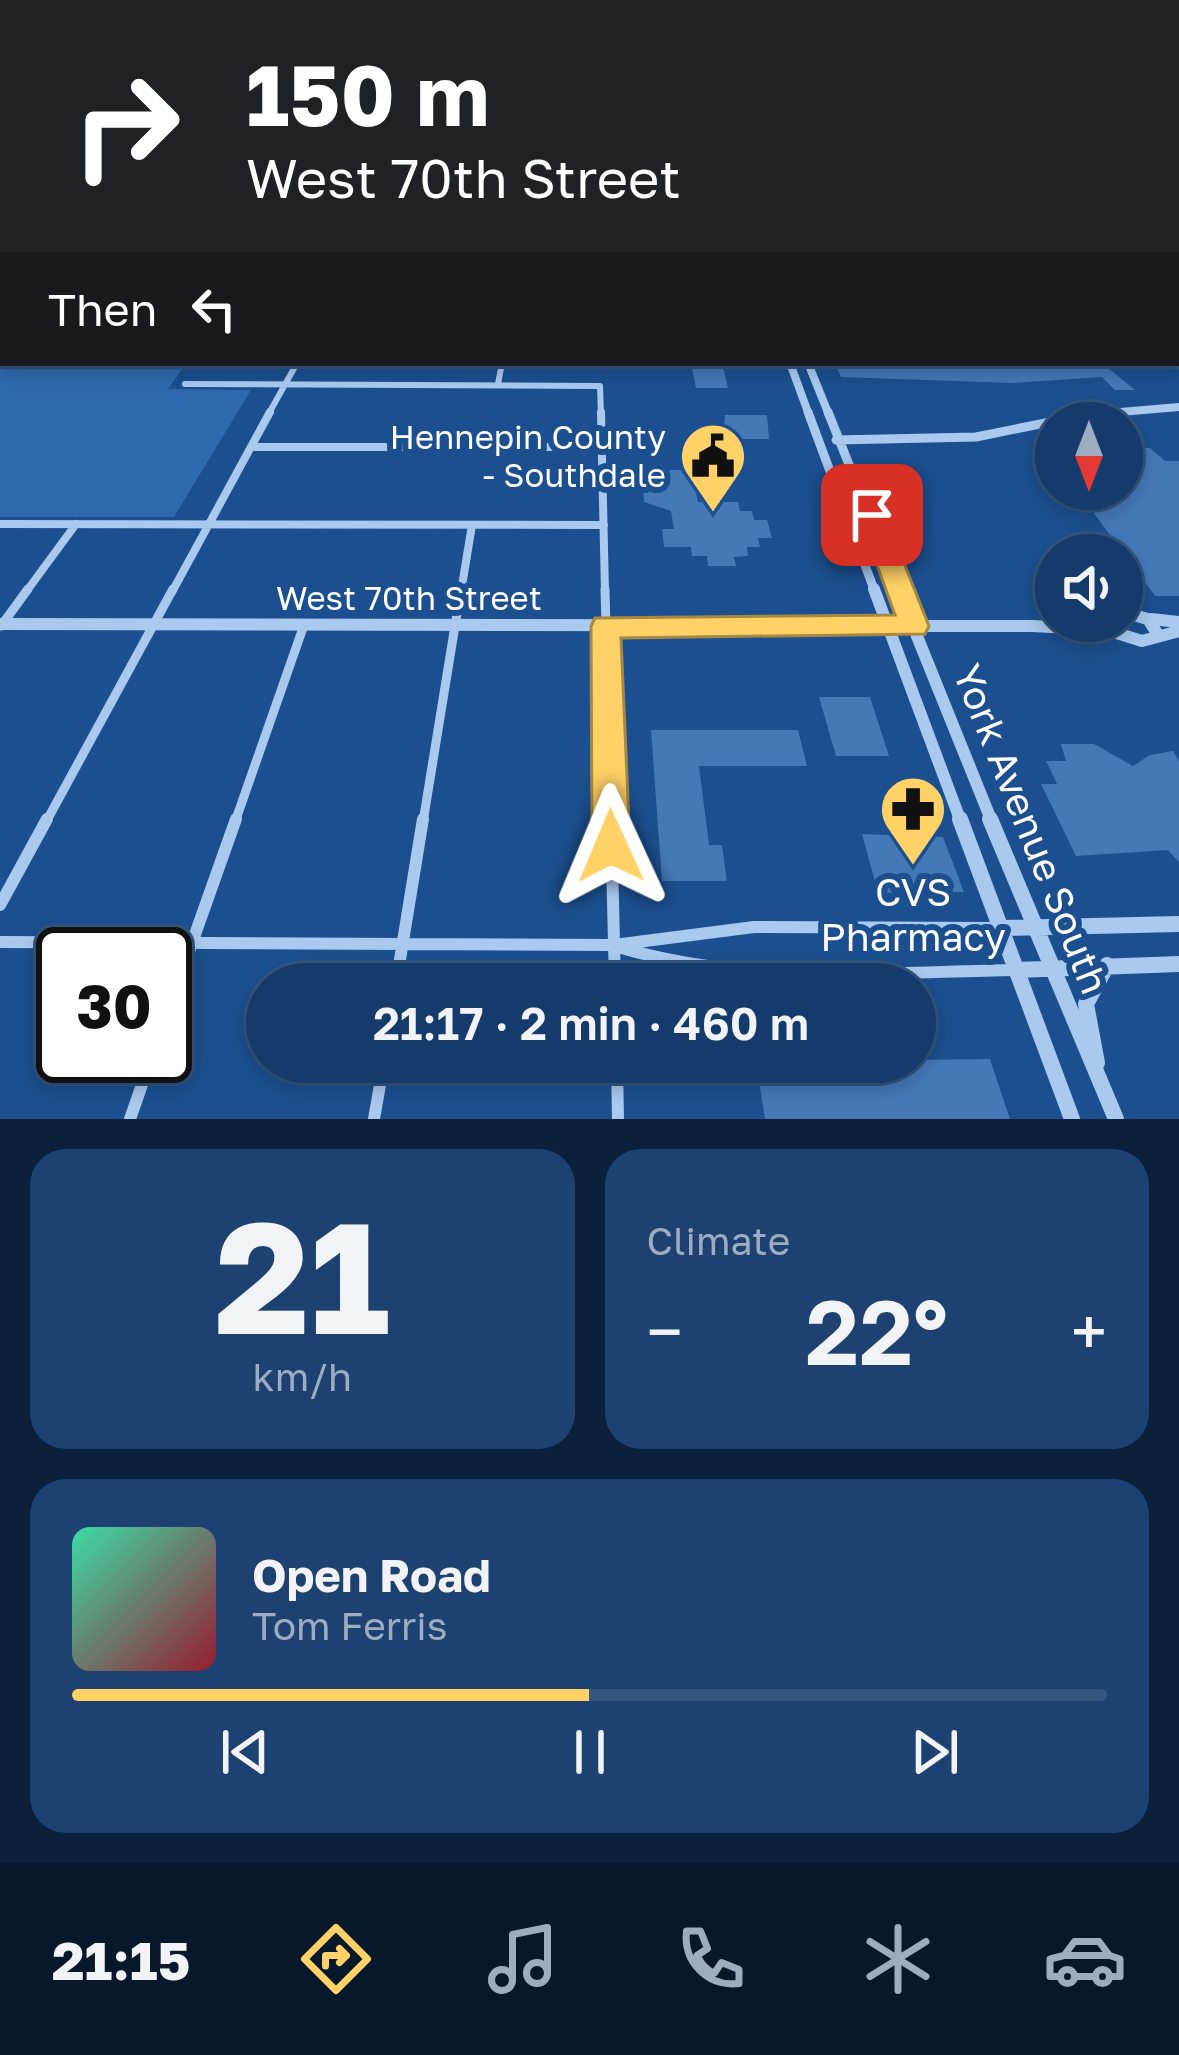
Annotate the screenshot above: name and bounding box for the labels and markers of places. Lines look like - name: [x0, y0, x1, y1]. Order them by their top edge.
- place label: Hennepin County - Southdale: [390, 417, 666, 494]
- public building icon: Hennepin County - Southdale: [678, 421, 748, 515]
- pin: [821, 464, 923, 566]
- pharmacy icon: CVS Pharmacy: [878, 774, 948, 868]
- place label: CVS Pharmacy: [820, 868, 1006, 960]

